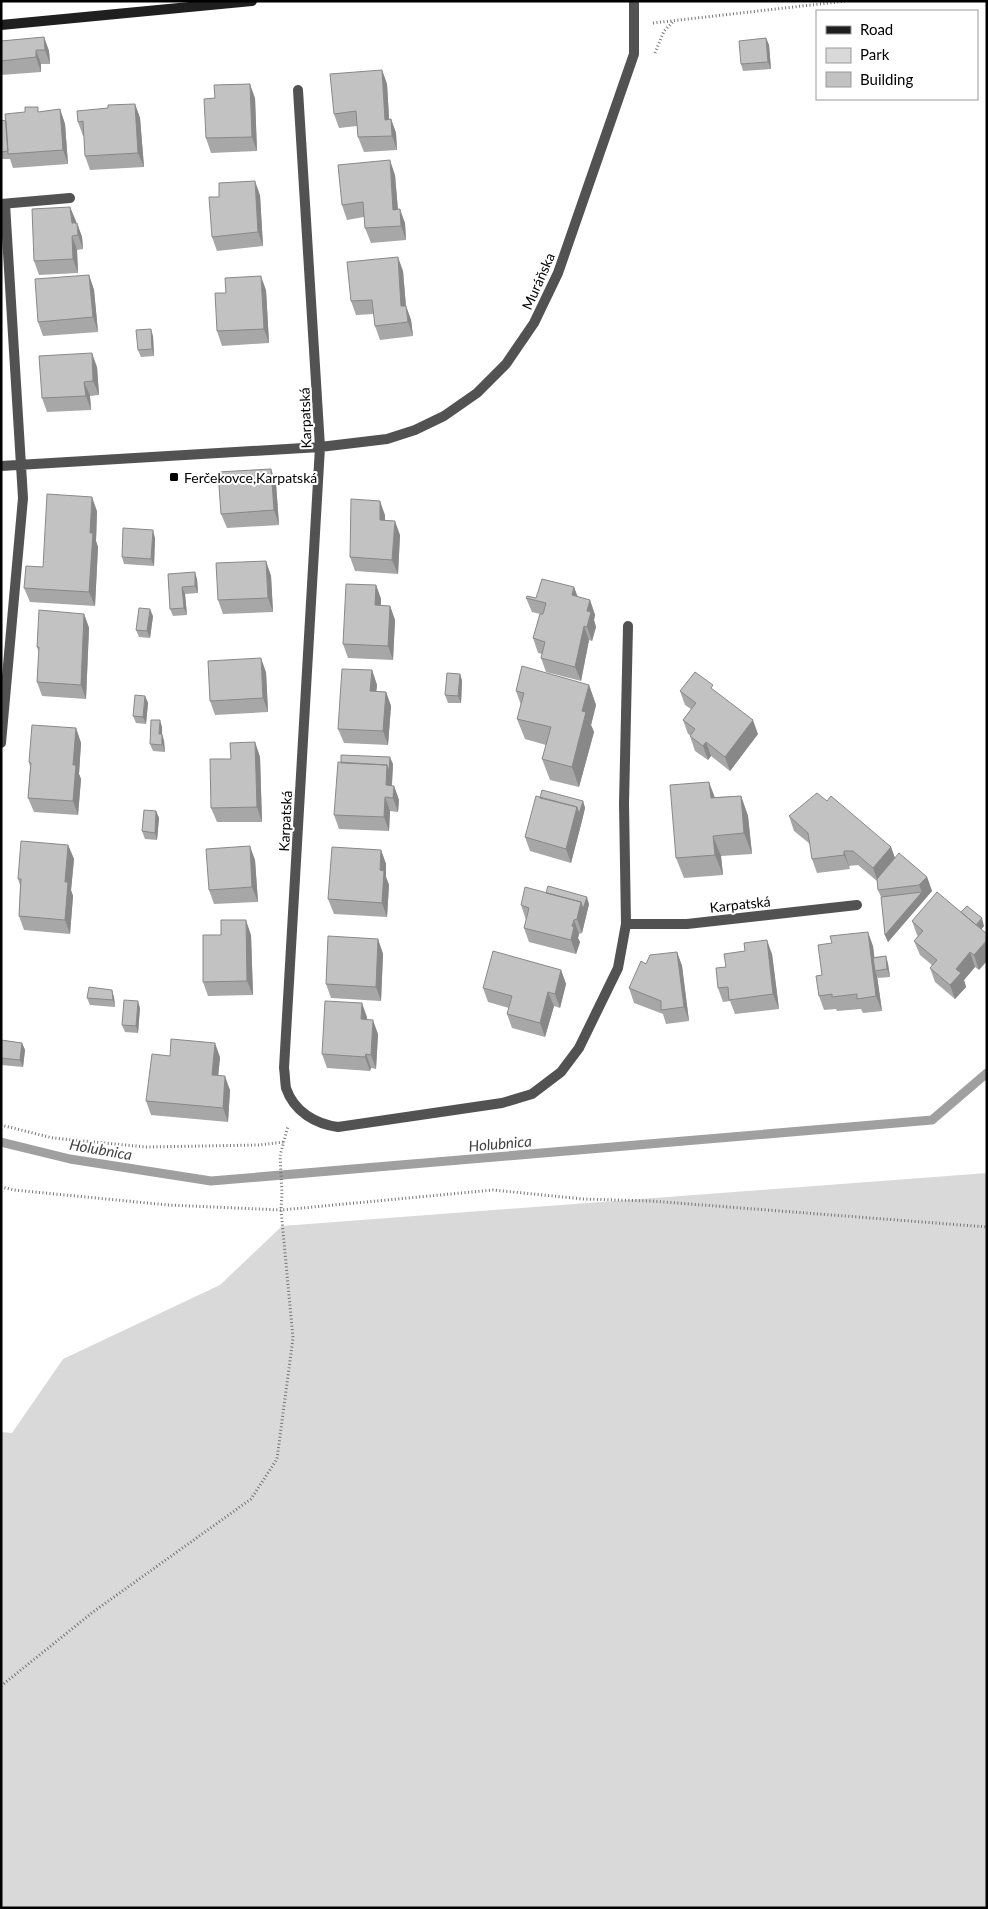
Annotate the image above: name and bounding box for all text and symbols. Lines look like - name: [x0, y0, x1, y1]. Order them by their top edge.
- legend: [816, 10, 978, 100]
- text: Road: [860, 20, 893, 38]
- text: Park: [860, 45, 890, 63]
- text: Building: [860, 70, 913, 88]
- street label: Muráňska: [518, 250, 558, 312]
- street label: Karpatská: [295, 387, 315, 449]
- place label: Ferčekovce,Karpatská: [184, 469, 317, 486]
- marker: Ferčekovce,Karpatská: [168, 471, 180, 483]
- street label: Karpatská: [275, 790, 295, 852]
- street label: Karpatská: [709, 892, 771, 916]
- water label: Holubnica: [468, 1131, 533, 1155]
- water label: Holubnica: [68, 1135, 134, 1163]

